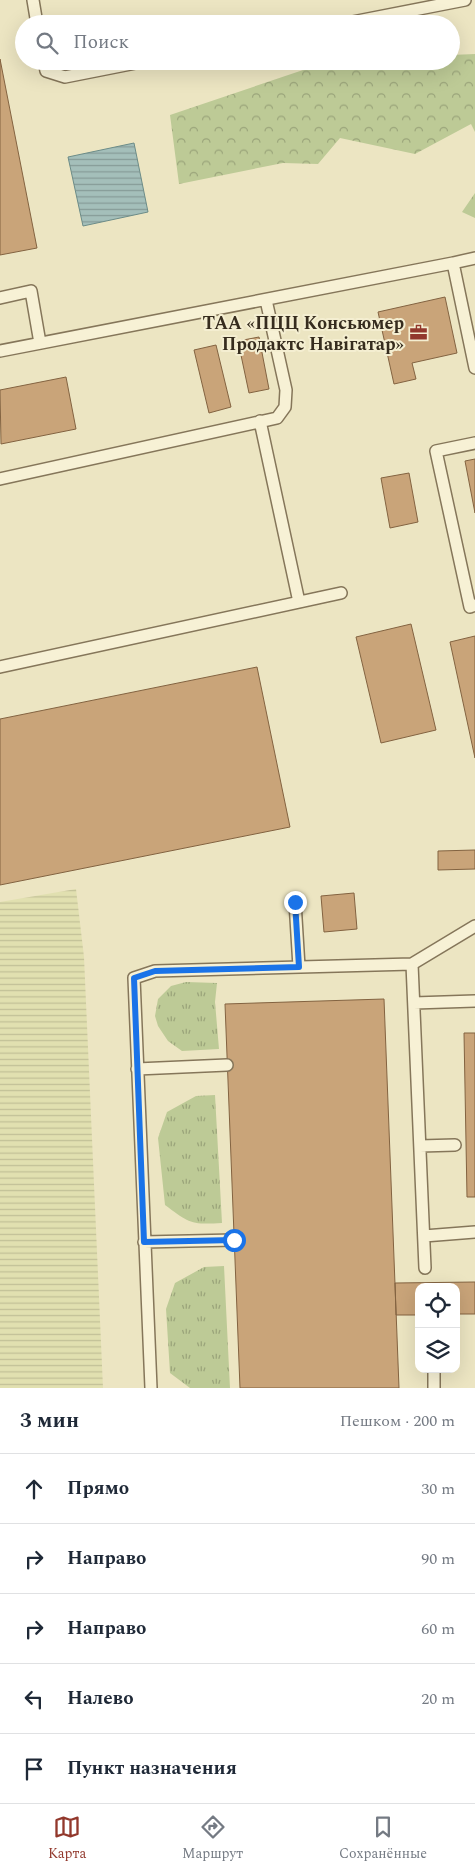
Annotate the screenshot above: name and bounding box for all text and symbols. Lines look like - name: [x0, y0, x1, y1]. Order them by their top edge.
- search box: [15, 15, 460, 70]
- text: Поиск: [73, 28, 129, 57]
- icon: search: [33, 29, 61, 57]
- place label: ТАА «ПЦЦ Консьюмер Продактс Навігатар»: [202, 310, 404, 358]
- office icon: ТАА «ПЦЦ Консьюмер Продактс Навігатар»: [408, 323, 428, 343]
- route end: [284, 891, 307, 914]
- route start: [223, 1229, 246, 1252]
- map controls: [415, 1283, 460, 1373]
- button: locate: [415, 1283, 460, 1328]
- button: layers: [415, 1328, 460, 1373]
- text: 3 мин: [20, 1405, 79, 1437]
- text: Пешком · 200 m: [340, 1409, 455, 1433]
- text: Прямо: [67, 1474, 129, 1503]
- icon: ahead: [20, 1475, 48, 1503]
- text: 30 m: [421, 1477, 455, 1501]
- text: Направо: [67, 1544, 146, 1573]
- icon: right: [20, 1545, 48, 1573]
- text: 90 m: [421, 1547, 455, 1571]
- text: Направо: [67, 1614, 146, 1643]
- icon: right: [20, 1615, 48, 1643]
- text: 60 m: [421, 1617, 455, 1641]
- text: Налево: [67, 1684, 134, 1713]
- icon: left: [20, 1685, 48, 1713]
- text: 20 m: [421, 1687, 455, 1711]
- text: Пункт назначения: [67, 1754, 237, 1783]
- icon: arrive: [20, 1755, 48, 1783]
- tab: Карта: [48, 1813, 86, 1864]
- tab: Маршрут: [182, 1813, 243, 1864]
- tab: Сохранённые: [339, 1813, 427, 1864]

